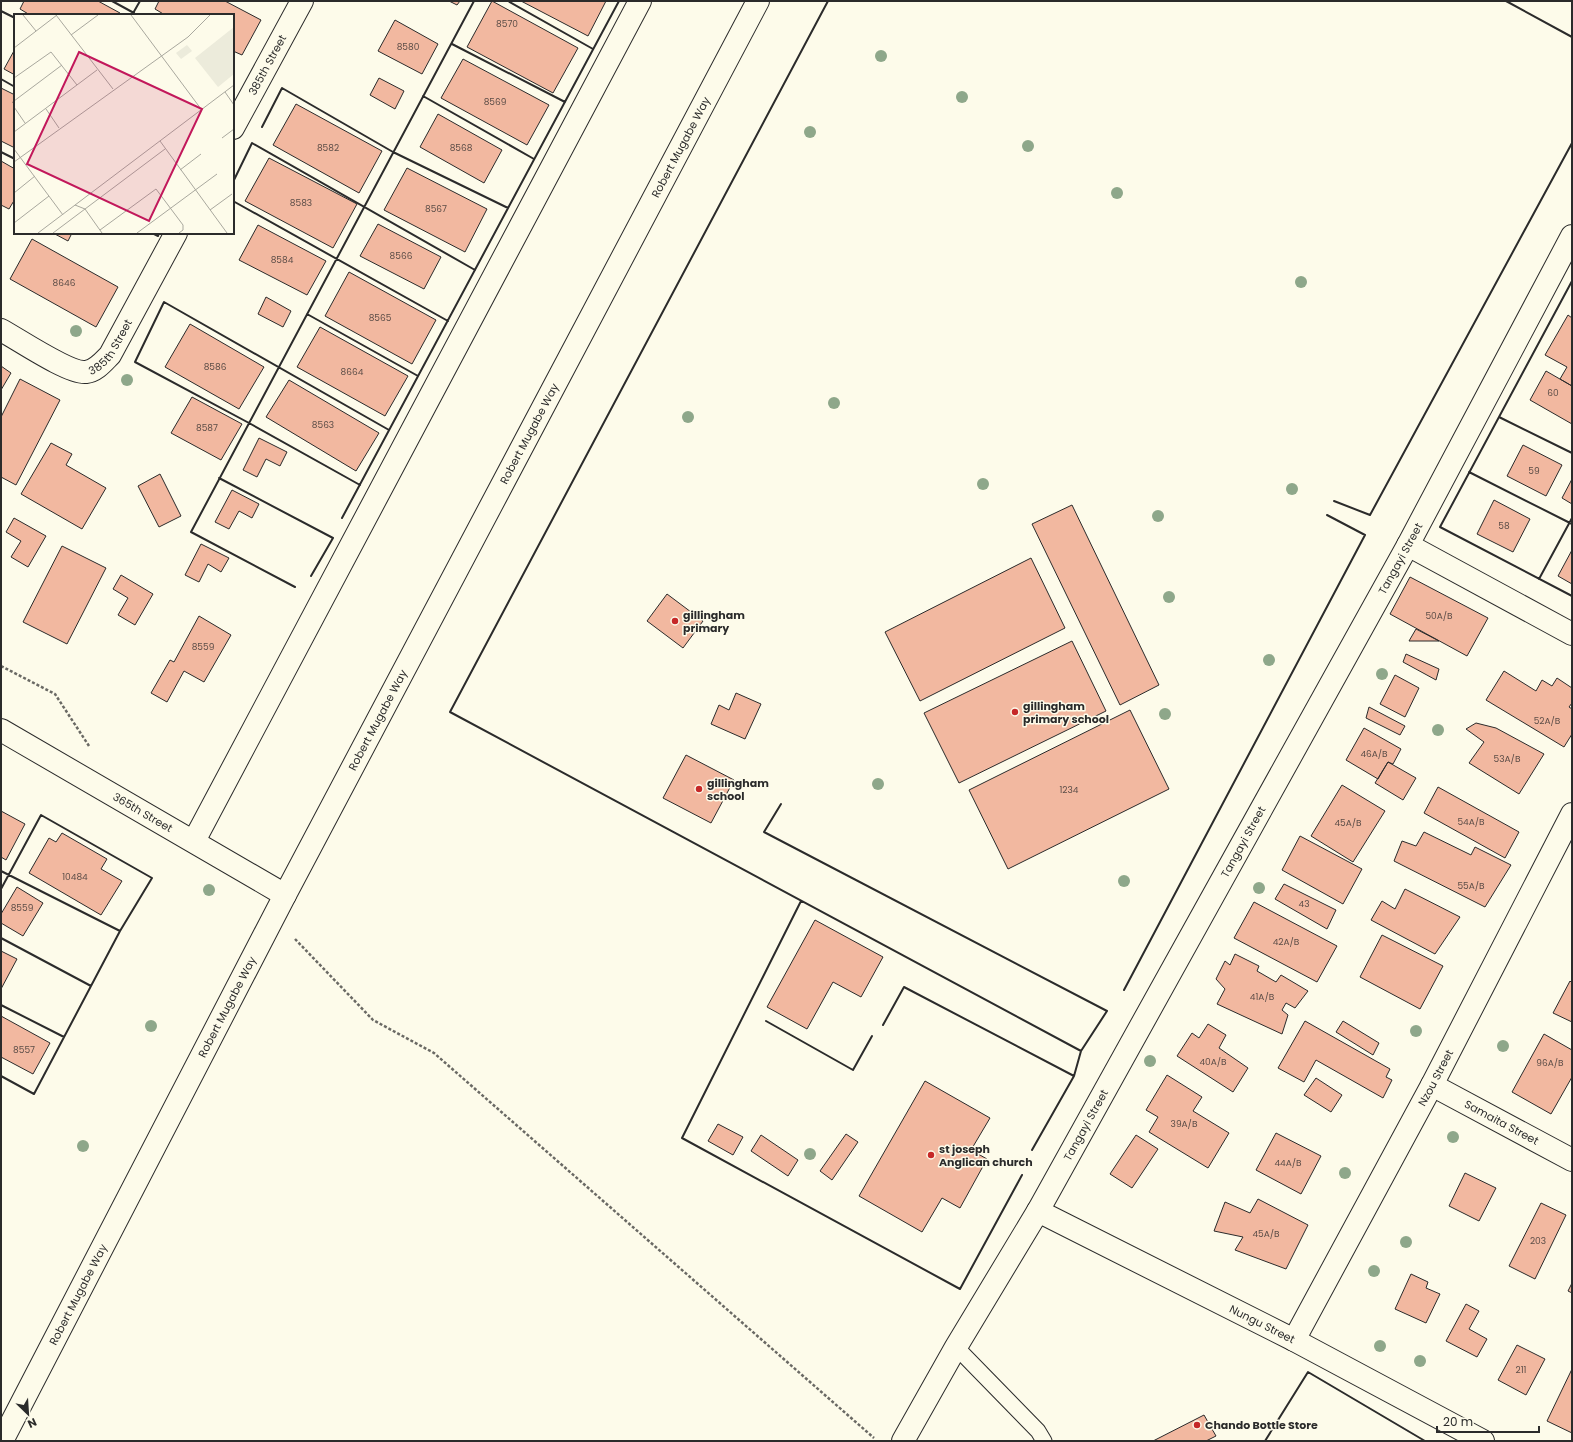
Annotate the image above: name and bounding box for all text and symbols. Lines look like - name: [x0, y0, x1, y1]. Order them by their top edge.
- inset map: [14, 14, 234, 234]
- house number: 8570: [496, 18, 518, 30]
- street label: 385th Street: [244, 32, 290, 98]
- house number: 8580: [397, 41, 420, 53]
- street label: Robert Mugabe Way: [647, 93, 714, 200]
- house number: 8569: [484, 96, 507, 108]
- house number: 8582: [317, 142, 339, 154]
- house number: 8568: [450, 142, 473, 154]
- house number: 8583: [290, 197, 312, 209]
- house number: 8567: [425, 203, 447, 215]
- house number: 8566: [390, 250, 413, 262]
- house number: 8584: [271, 254, 294, 266]
- house number: 8646: [53, 277, 76, 289]
- house number: 8565: [369, 312, 392, 324]
- street label: 385th Street: [86, 316, 136, 379]
- house number: 8586: [204, 361, 227, 373]
- house number: 8664: [341, 366, 364, 378]
- street label: Robert Mugabe Way: [496, 380, 563, 487]
- house number: 60: [1547, 387, 1559, 399]
- house number: 8563: [312, 419, 334, 431]
- house number: 8587: [196, 422, 218, 434]
- house number: 59: [1528, 465, 1540, 477]
- street label: Tangayi Street: [1374, 520, 1426, 597]
- house number: 58: [1498, 520, 1510, 532]
- place label: gillingham primary: [683, 607, 745, 636]
- house number: 50A/B: [1425, 610, 1453, 622]
- marker: gillingham primary: [670, 616, 680, 626]
- house number: 8559: [192, 641, 215, 653]
- street label: Robert Mugabe Way: [344, 666, 411, 773]
- place label: gillingham primary school: [1023, 698, 1109, 727]
- marker: gillingham primary school: [1010, 707, 1020, 717]
- house number: 52A/B: [1534, 715, 1561, 727]
- house number: 46A/B: [1360, 748, 1388, 760]
- house number: 53A/B: [1494, 753, 1521, 765]
- place label: gillingham school: [707, 775, 769, 804]
- marker: gillingham school: [694, 784, 704, 794]
- house number: 1234: [1059, 784, 1079, 796]
- street label: 365th Street: [110, 789, 176, 836]
- street label: Tangayi Street: [1217, 803, 1269, 880]
- house number: 54A/B: [1457, 816, 1485, 828]
- house number: 45A/B: [1334, 817, 1362, 829]
- house number: 10484: [62, 871, 88, 883]
- house number: 55A/B: [1457, 880, 1485, 892]
- house number: 43: [1299, 898, 1309, 910]
- house number: 8559: [11, 902, 34, 914]
- house number: 42A/B: [1273, 936, 1300, 948]
- street label: Robert Mugabe Way: [194, 953, 260, 1060]
- house number: 41A/B: [1250, 991, 1275, 1003]
- house number: 8557: [13, 1044, 35, 1056]
- street label: Nzou Street: [1414, 1047, 1457, 1109]
- house number: 40A/B: [1199, 1056, 1227, 1068]
- house number: 96A/B: [1536, 1057, 1564, 1069]
- street label: Tangayi Street: [1059, 1086, 1112, 1164]
- street label: Samaita Street: [1462, 1096, 1542, 1149]
- house number: 39A/B: [1171, 1118, 1198, 1130]
- place label: st joseph Anglican church: [939, 1141, 1033, 1170]
- marker: st joseph Anglican church: [926, 1150, 936, 1160]
- house number: 44A/B: [1274, 1157, 1302, 1169]
- house number: 45A/B: [1252, 1228, 1280, 1240]
- house number: 203: [1530, 1235, 1546, 1247]
- street label: Robert Mugabe Way: [45, 1240, 111, 1348]
- street label: Nungu Street: [1227, 1301, 1298, 1347]
- house number: 211: [1516, 1364, 1527, 1376]
- north arrow: [8, 1394, 48, 1434]
- scale bar: [1437, 1408, 1539, 1434]
- text: 20 m: [1443, 1413, 1473, 1430]
- text: N: [25, 1414, 39, 1432]
- place label: Chando Bottle Store: [1205, 1417, 1318, 1433]
- marker: Chando Bottle Store: [1192, 1420, 1202, 1430]

